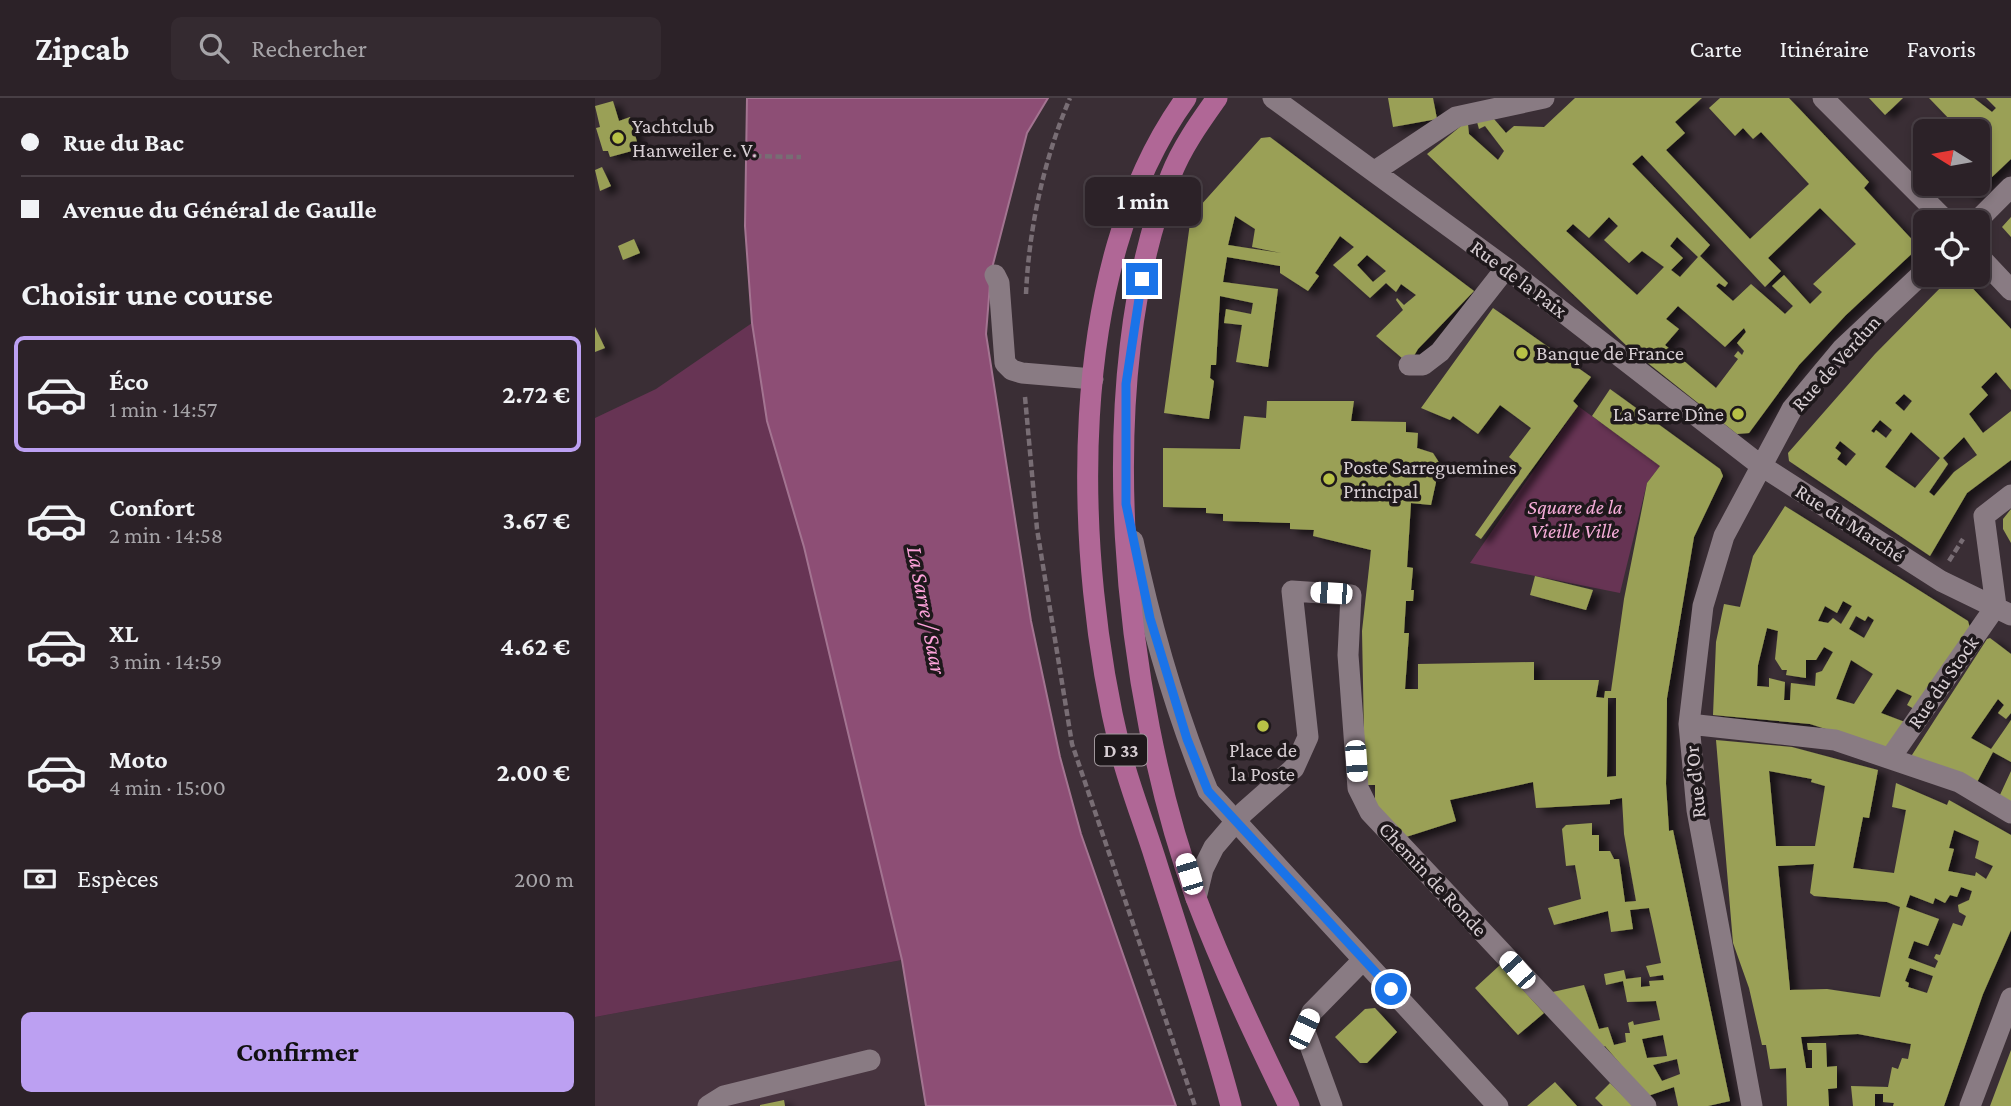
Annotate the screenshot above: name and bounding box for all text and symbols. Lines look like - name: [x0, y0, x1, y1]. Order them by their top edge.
- search box: [171, 17, 661, 80]
- icon: search: [195, 29, 233, 67]
- text: Zipcab: [35, 30, 129, 67]
- text: Rechercher: [251, 34, 367, 63]
- text: Carte: [1690, 35, 1742, 62]
- text: Itinéraire: [1780, 35, 1869, 62]
- text: Favoris: [1907, 35, 1976, 62]
- place label: Yachtclub Hanweiler e. V.: [632, 114, 757, 162]
- north arrow: [1913, 119, 1990, 196]
- map controls: [1913, 119, 1990, 287]
- text: Rue du Bac: [63, 128, 184, 157]
- marker: Yachtclub Hanweiler e. V.: [610, 130, 626, 146]
- callout: 1 min: [1084, 178, 1200, 226]
- text: 1 min: [1117, 188, 1169, 214]
- text: Avenue du Général de Gaulle: [63, 195, 377, 224]
- button: locate: [1913, 210, 1990, 287]
- street label: Rue de la Paix: [1466, 235, 1572, 323]
- route end: [1126, 263, 1158, 295]
- text: Choisir une course: [21, 276, 273, 312]
- street label: Rue de Verdun: [1787, 310, 1885, 416]
- place label: Banque de France: [1536, 341, 1684, 365]
- marker: Banque de France: [1514, 345, 1530, 361]
- icon: car: [25, 363, 88, 426]
- text: Éco: [109, 367, 149, 396]
- text: 2.72 €: [502, 380, 570, 409]
- text: 1 min · 14:57: [109, 396, 217, 422]
- place label: La Sarre Dîne: [1613, 402, 1724, 426]
- marker: La Sarre Dîne: [1730, 406, 1746, 422]
- place label: Poste Sarreguemines Principal: [1343, 455, 1517, 503]
- marker: Poste Sarreguemines Principal: [1321, 471, 1337, 487]
- street label: Rue du Marché: [1791, 479, 1909, 567]
- icon: car: [25, 489, 88, 552]
- text: Confort: [109, 493, 195, 522]
- park label: Square de la Vieille Ville: [1527, 495, 1623, 543]
- text: 3.67 €: [503, 506, 570, 535]
- text: 2 min · 14:58: [109, 522, 223, 548]
- water label: La Sarre / Saar: [902, 544, 952, 677]
- car: [1310, 581, 1353, 605]
- icon: car: [25, 615, 88, 678]
- text: XL: [109, 619, 138, 648]
- street label: Rue du Stock: [1902, 631, 1984, 733]
- text: 4.62 €: [500, 632, 570, 661]
- text: 3 min · 14:59: [109, 648, 222, 674]
- marker: Place de la Poste: [1255, 718, 1271, 734]
- road number: D 33: [1095, 734, 1147, 765]
- place label: Place de la Poste: [1229, 738, 1297, 786]
- car: [1345, 739, 1368, 783]
- icon: car: [25, 741, 88, 804]
- street label: Rue d'Or: [1679, 744, 1711, 820]
- text: Moto: [109, 745, 168, 774]
- text: 2.00 €: [496, 758, 570, 787]
- text: 4 min · 15:00: [109, 774, 226, 800]
- street label: Chemin de Ronde: [1374, 817, 1492, 941]
- car: [1173, 851, 1206, 897]
- icon: cash: [21, 860, 59, 898]
- text: Espèces: [77, 864, 159, 893]
- text: 200 m: [514, 866, 574, 892]
- car: [1496, 947, 1539, 993]
- route start: [1375, 973, 1407, 1005]
- car: [1286, 1006, 1323, 1052]
- button: Confirmer: [21, 1012, 574, 1092]

